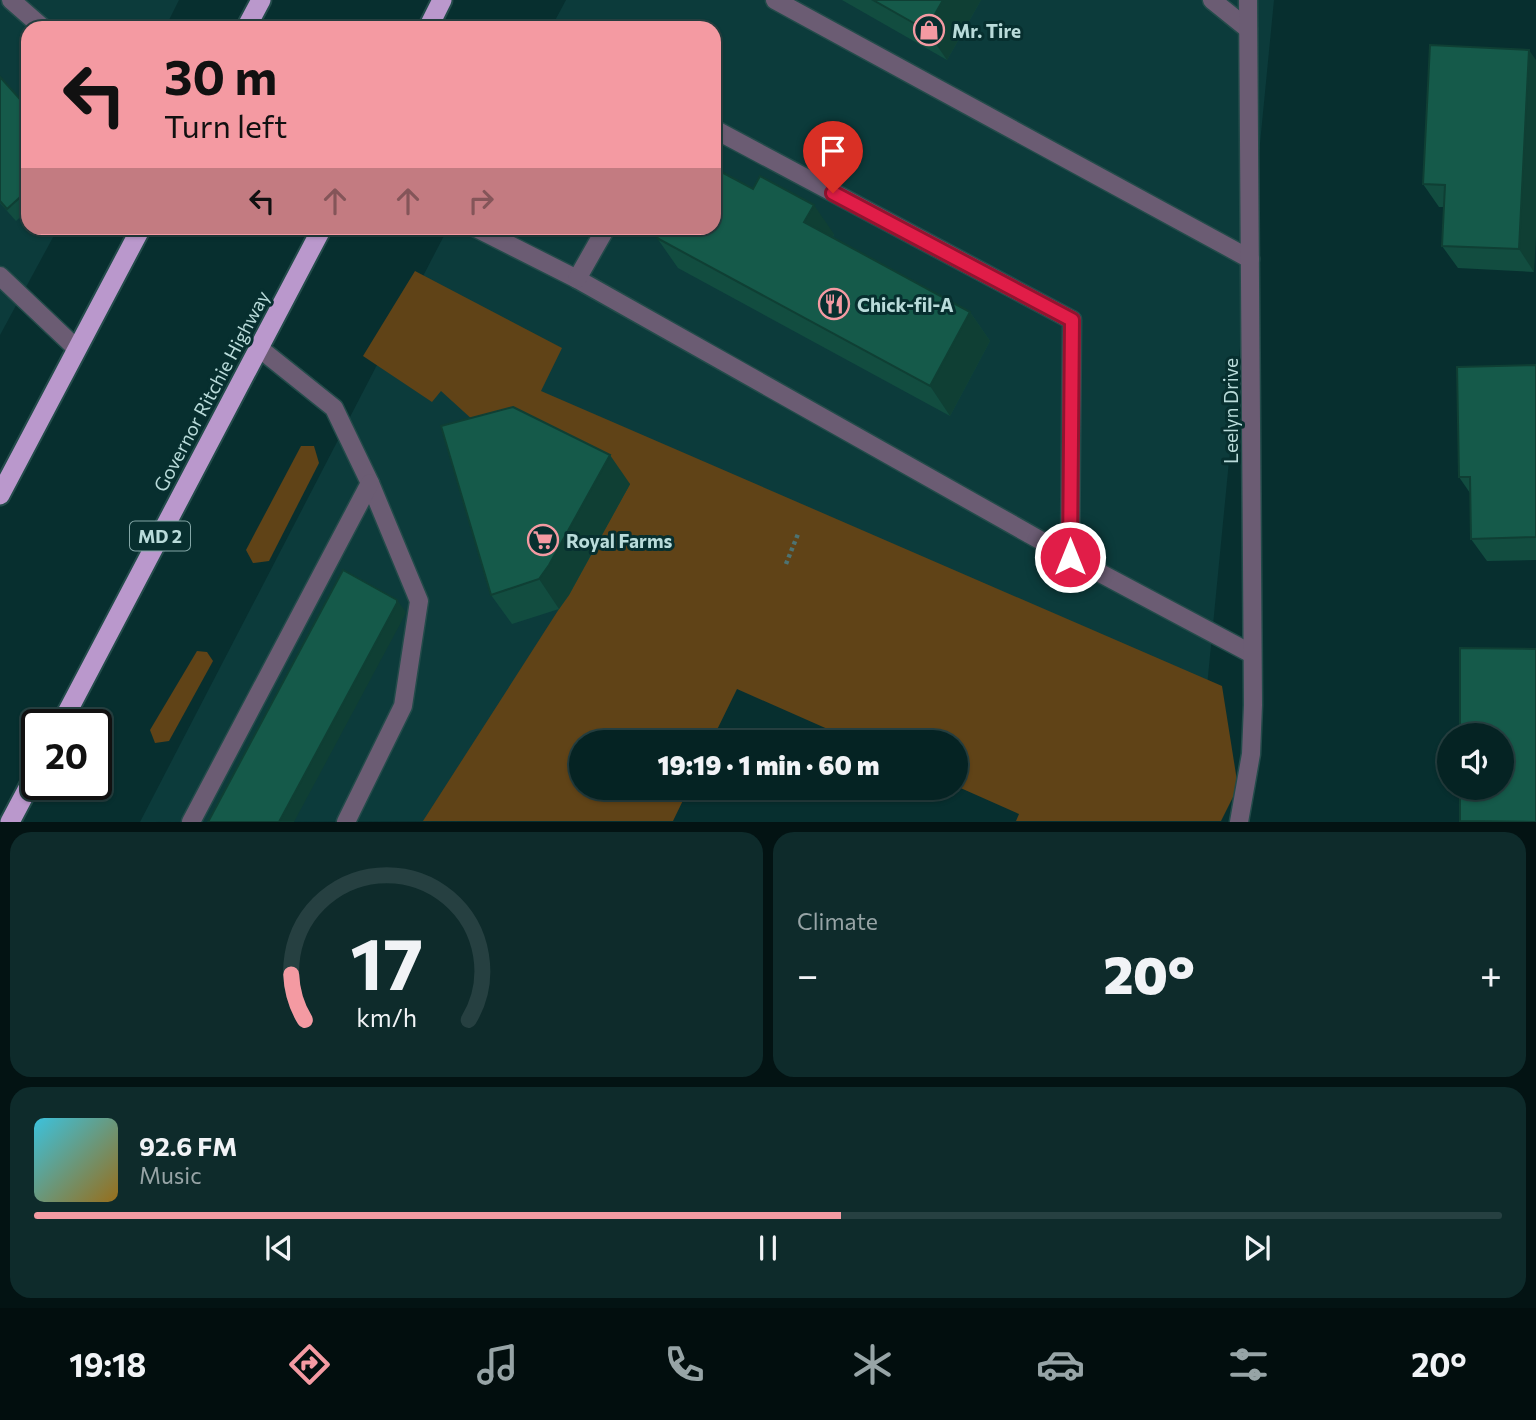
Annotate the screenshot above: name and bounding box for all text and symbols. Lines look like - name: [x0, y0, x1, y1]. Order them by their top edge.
- shop icon: Mr. Tire: [912, 13, 946, 47]
- place label: Mr. Tire: [952, 19, 1021, 42]
- text: 30 m: [164, 45, 277, 105]
- icon: left: [49, 49, 140, 140]
- text: Turn left: [164, 105, 288, 145]
- pin: [803, 121, 863, 193]
- icon: arrive: [814, 132, 852, 170]
- icon: left: [243, 182, 281, 220]
- icon: ahead: [316, 182, 354, 220]
- icon: ahead: [389, 182, 427, 220]
- icon: right: [462, 182, 500, 220]
- street label: Governor Ritchie Highway: [148, 286, 274, 495]
- restaurant icon: Chick-fil-A: [817, 287, 851, 321]
- place label: Chick-fil-A: [857, 293, 954, 316]
- street label: Leelyn Drive: [1219, 358, 1242, 464]
- position arrow: [1033, 520, 1107, 594]
- road number: MD 2: [130, 522, 190, 550]
- supermarket icon: Royal Farms: [526, 523, 560, 557]
- place label: Royal Farms: [566, 529, 672, 552]
- speed limit sign: 20: [21, 709, 112, 800]
- map controls: [1437, 723, 1514, 800]
- button: sound: [1437, 723, 1514, 800]
- text: 19:19 · 1 min · 60 m: [657, 749, 880, 780]
- text: Climate: [797, 907, 878, 935]
- text: 17: [350, 917, 423, 1006]
- text: 20°: [1103, 941, 1195, 1005]
- text: −: [797, 950, 819, 997]
- text: +: [1480, 950, 1502, 997]
- text: km/h: [356, 1002, 417, 1032]
- text: 92.6 FM: [139, 1130, 237, 1161]
- text: Music: [139, 1161, 202, 1189]
- icon: previous: [260, 1229, 298, 1267]
- icon: pause: [749, 1229, 787, 1267]
- icon: next: [1238, 1229, 1276, 1267]
- icon: directions: [285, 1340, 334, 1389]
- icon: music: [473, 1340, 522, 1389]
- icon: phone: [660, 1340, 709, 1389]
- icon: climate: [848, 1340, 897, 1389]
- icon: car: [1036, 1340, 1085, 1389]
- icon: filters: [1224, 1340, 1273, 1389]
- text: 19:18: [69, 1344, 146, 1384]
- text: 20°: [1411, 1344, 1467, 1384]

